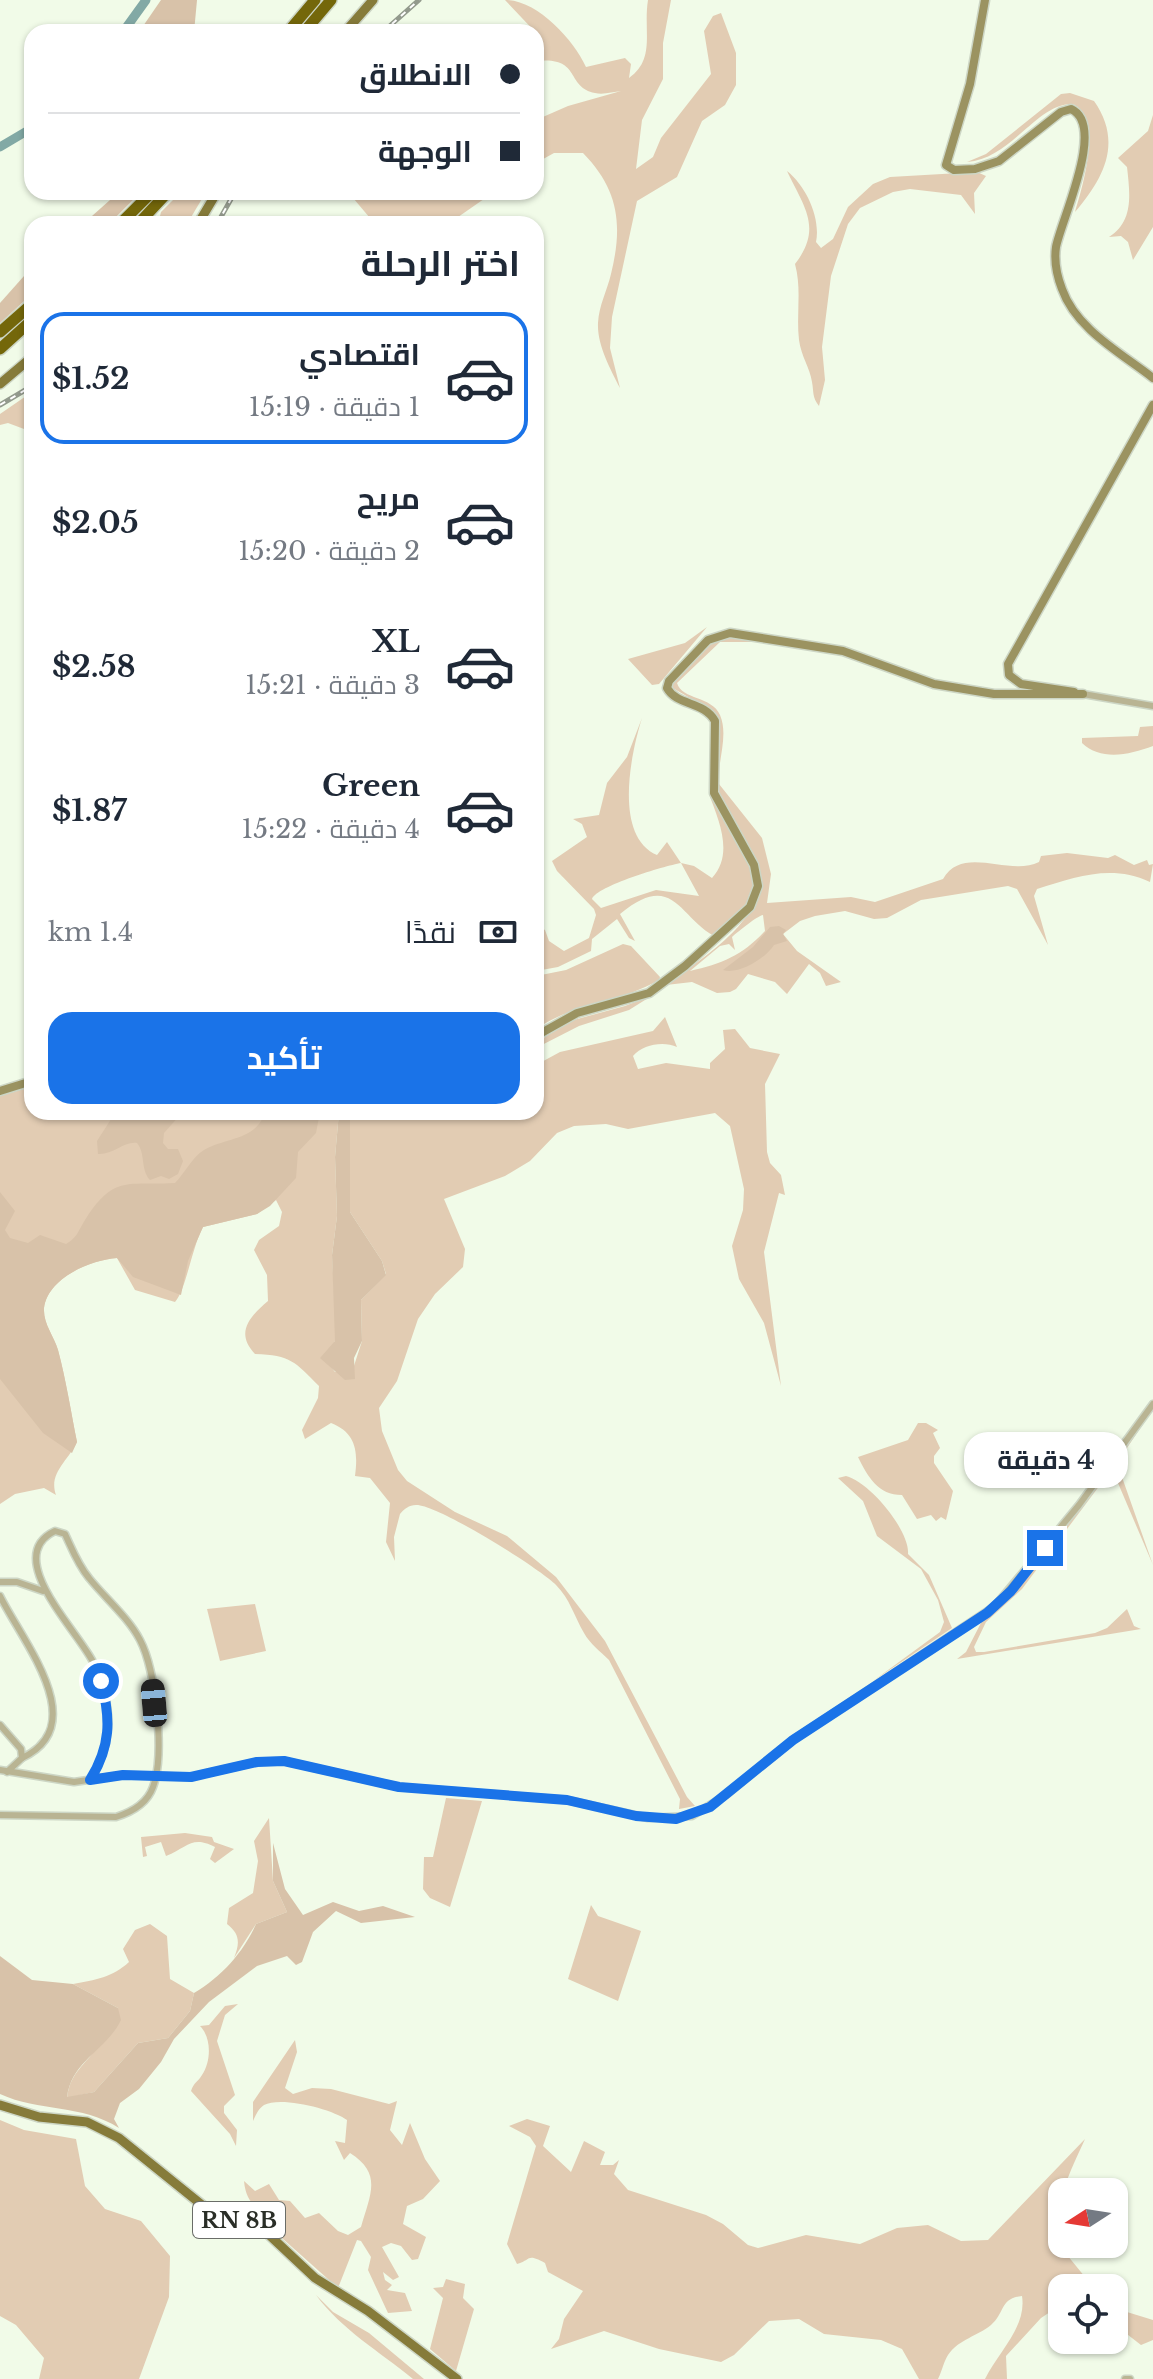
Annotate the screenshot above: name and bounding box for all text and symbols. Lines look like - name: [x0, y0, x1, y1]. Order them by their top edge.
- text: الانطلاق: [359, 56, 472, 93]
- text: الوجهة: [378, 133, 472, 170]
- text: اختر الرحلة: [361, 241, 520, 286]
- text: اقتصادي: [299, 336, 420, 373]
- icon: car: [444, 342, 516, 414]
- text: $1.52: [52, 360, 130, 397]
- text: 1 دقيقة · 15:19: [249, 391, 420, 423]
- text: مريح: [357, 480, 420, 517]
- icon: car: [444, 486, 516, 558]
- text: $2.05: [52, 504, 139, 541]
- text: 2 دقيقة · 15:20: [238, 535, 420, 567]
- text: XL: [372, 623, 420, 660]
- icon: car: [444, 630, 516, 702]
- text: $2.58: [52, 648, 136, 685]
- text: 3 دقيقة · 15:21: [245, 669, 420, 701]
- text: Green: [322, 767, 420, 804]
- icon: car: [444, 774, 516, 846]
- text: $1.87: [52, 792, 127, 829]
- text: 4 دقيقة · 15:22: [242, 813, 420, 845]
- icon: cash: [476, 910, 520, 954]
- text: نقدًا: [405, 914, 456, 951]
- text: 1.4 km: [48, 916, 133, 948]
- button: تأكيد: [48, 1012, 520, 1104]
- callout: 4 دقيقة: [963, 1432, 1127, 1488]
- text: 4 دقيقة: [997, 1444, 1095, 1476]
- route end: [1027, 1530, 1063, 1566]
- route start: [83, 1663, 119, 1699]
- car: [140, 1678, 168, 1728]
- north arrow: [1048, 2178, 1128, 2258]
- map controls: [1048, 2178, 1128, 2354]
- road number: RN 8B: [193, 2202, 285, 2238]
- button: locate: [1048, 2274, 1128, 2354]

